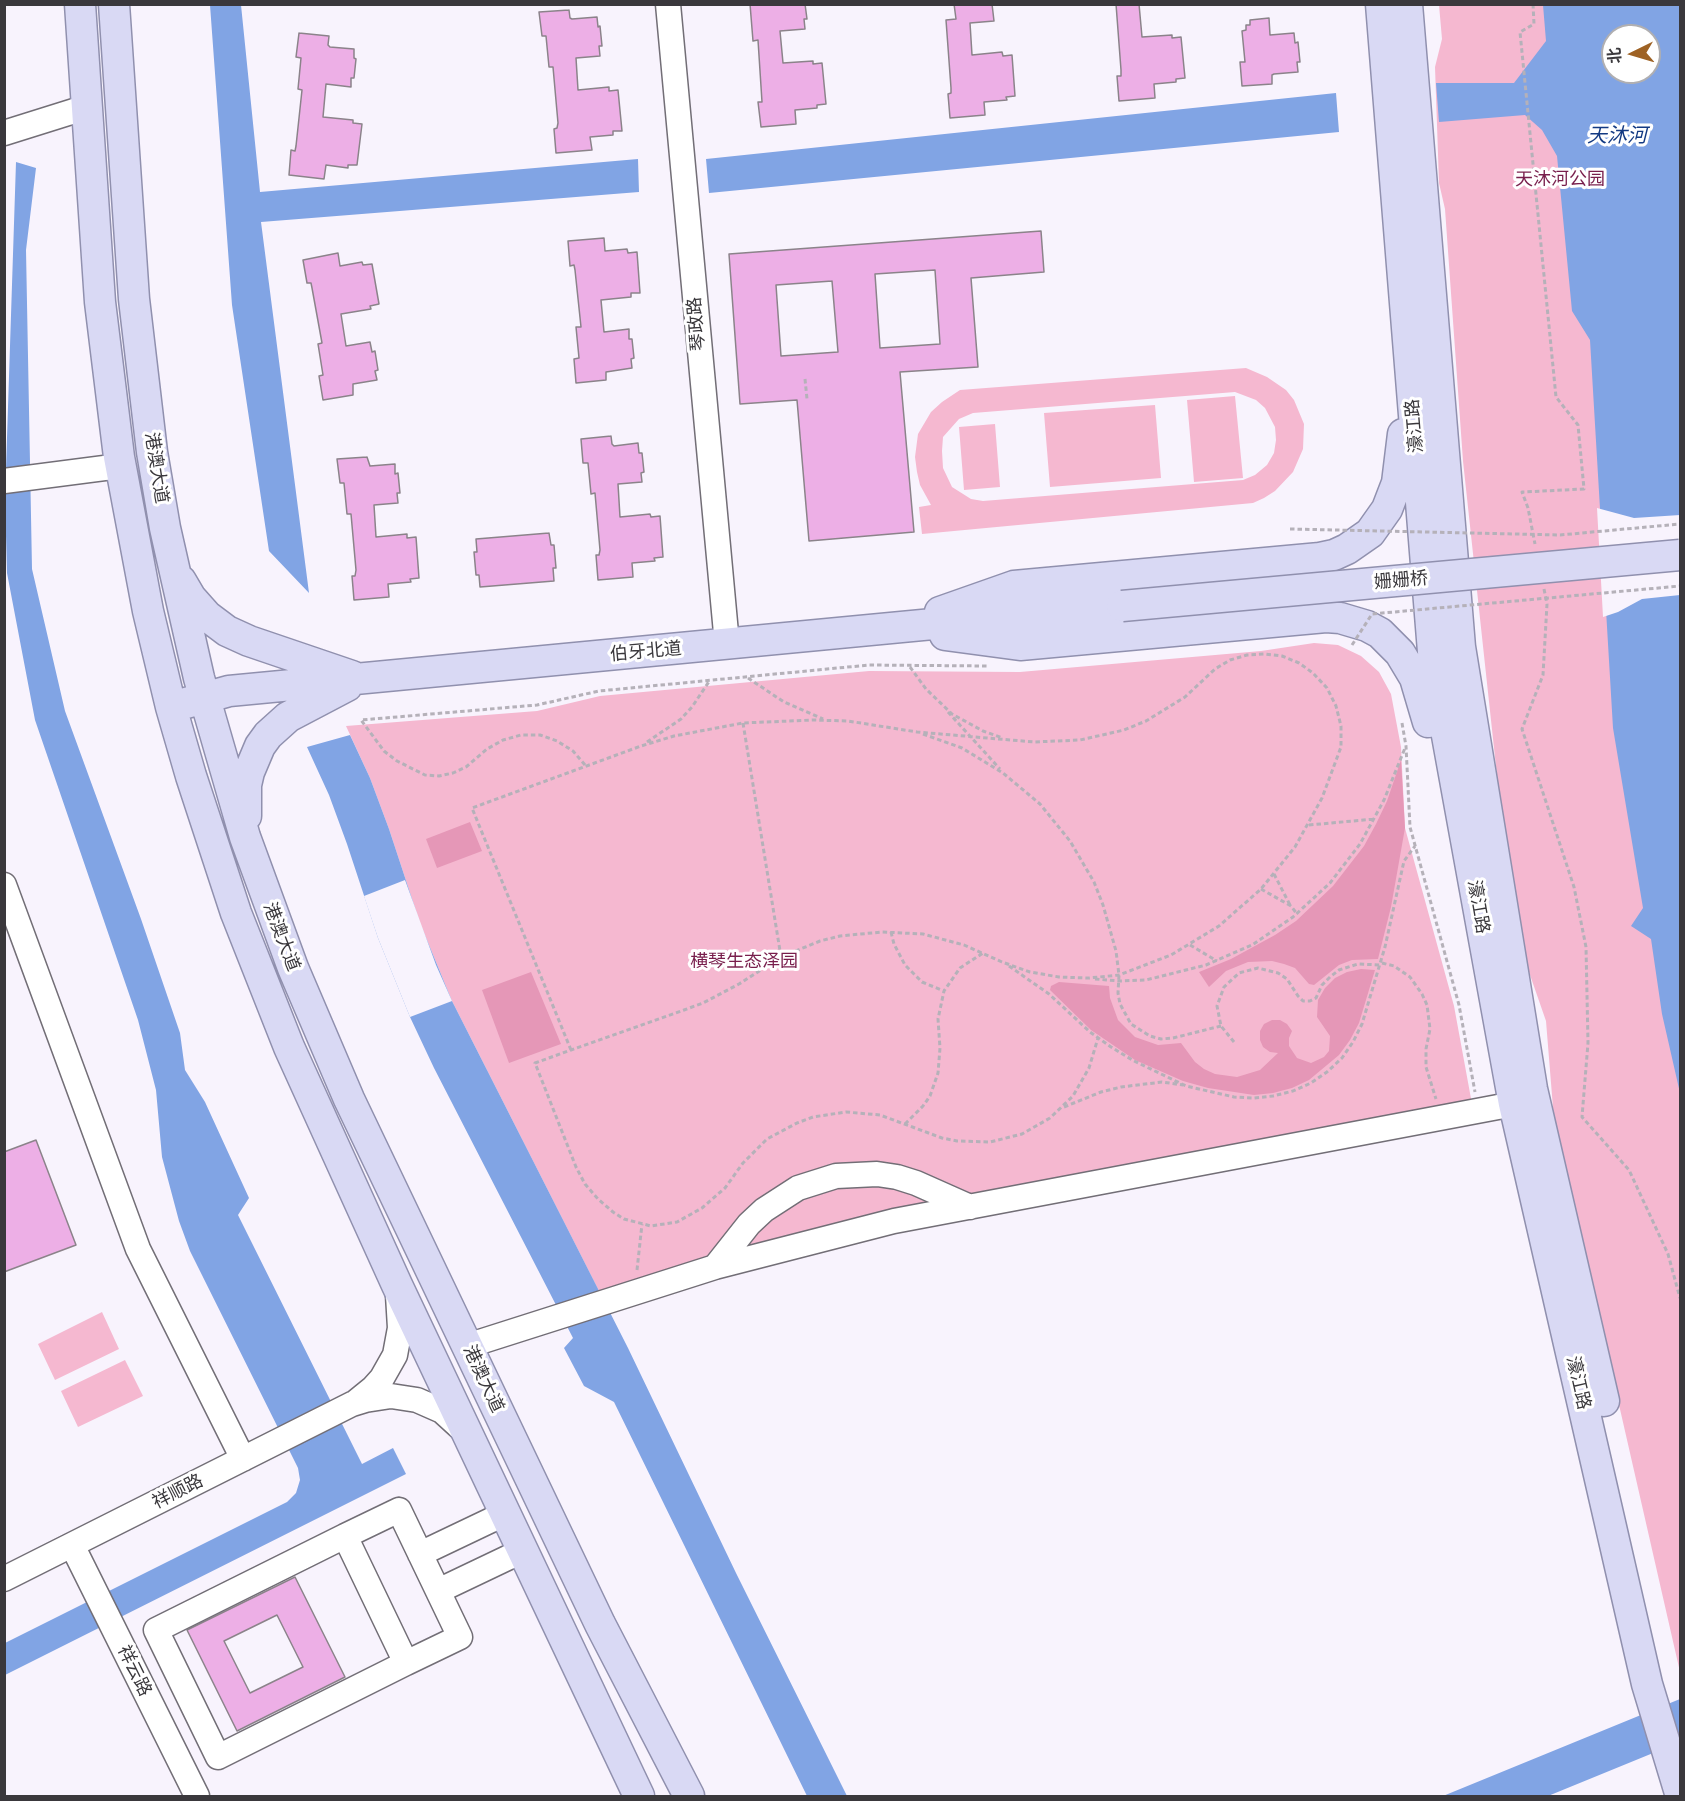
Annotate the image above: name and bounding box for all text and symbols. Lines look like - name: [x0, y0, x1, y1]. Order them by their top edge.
- north arrow: [1601, 24, 1661, 84]
- text: 北: [1604, 47, 1625, 64]
- water label: 天沐河: [1587, 124, 1647, 148]
- park label: 天沐河公园: [1515, 169, 1605, 191]
- street label: 琴政路: [684, 296, 710, 352]
- street label: 濠江路: [1402, 398, 1428, 454]
- street label: 港澳大道: [140, 431, 172, 505]
- street label: 姗姗桥: [1373, 568, 1429, 594]
- street label: 伯牙北道: [609, 638, 683, 666]
- street label: 濠江路: [1463, 879, 1493, 935]
- street label: 港澳大道: [258, 900, 304, 974]
- park label: 横琴生态泽园: [690, 951, 798, 973]
- street label: 港澳大道: [458, 1342, 508, 1416]
- street label: 濠江路: [1561, 1354, 1595, 1412]
- street label: 祥顺路: [149, 1470, 207, 1514]
- street label: 祥云路: [112, 1642, 156, 1700]

